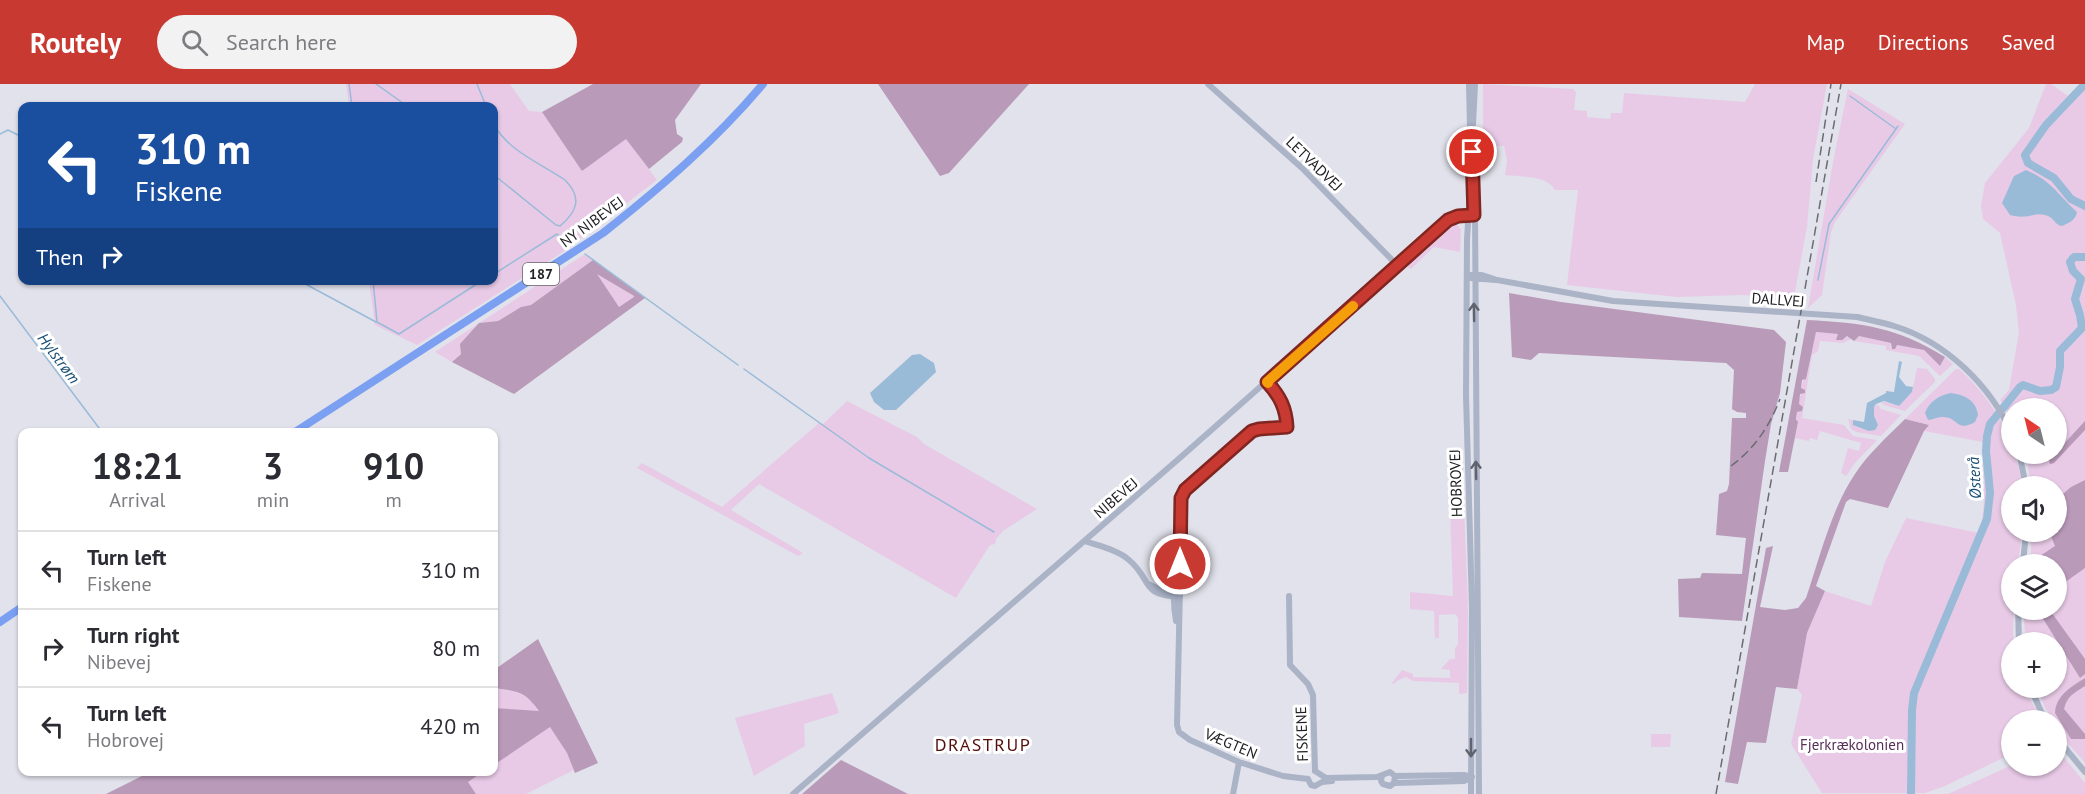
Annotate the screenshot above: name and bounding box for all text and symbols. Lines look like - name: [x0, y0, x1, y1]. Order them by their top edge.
- search box: [157, 15, 577, 69]
- text: Routely: [30, 24, 121, 61]
- icon: search: [178, 26, 211, 59]
- text: Search here: [226, 28, 337, 56]
- text: Map: [1806, 29, 1845, 56]
- text: Directions: [1878, 29, 1969, 56]
- text: Saved: [2002, 29, 2055, 56]
- text: 310 m: [135, 121, 251, 176]
- icon: left: [36, 126, 114, 204]
- pin: [1446, 126, 1497, 177]
- street label: LETVADVEJ: [1282, 132, 1347, 195]
- icon: arrive: [1455, 135, 1488, 168]
- text: Fiskene: [135, 174, 222, 208]
- street label: NY NIBEVEJ: [556, 192, 627, 251]
- icon: right: [95, 240, 128, 273]
- text: Then: [36, 243, 83, 271]
- road number: 187: [523, 263, 559, 285]
- street label: DALLVEJ: [1751, 288, 1805, 311]
- one-way arrow: [1468, 302, 1480, 322]
- water label: Hylstrøm: [33, 329, 85, 387]
- north arrow: [2001, 398, 2067, 464]
- map controls: [2001, 398, 2067, 776]
- text: 18:21: [92, 442, 183, 489]
- text: 3: [263, 442, 283, 489]
- text: 910: [363, 442, 424, 489]
- street label: HOBROVEJ: [1445, 449, 1466, 517]
- water label: Østerå: [1963, 456, 1985, 500]
- one-way arrow: [1470, 461, 1481, 481]
- street label: NIBEVEJ: [1090, 473, 1142, 522]
- button: sound: [2001, 476, 2067, 542]
- text: Arrival: [109, 487, 165, 513]
- text: min: [257, 487, 289, 513]
- text: m: [386, 487, 402, 513]
- position arrow: [1148, 532, 1212, 596]
- text: Turn left: [87, 543, 167, 571]
- icon: left: [36, 554, 69, 587]
- button: layers: [2001, 554, 2067, 620]
- text: 310 m: [420, 556, 480, 584]
- text: Fiskene: [87, 571, 152, 597]
- text: Turn right: [87, 621, 179, 649]
- icon: right: [36, 632, 69, 665]
- button: +: [2001, 632, 2067, 698]
- text: 80 m: [432, 634, 480, 662]
- text: Nibevej: [87, 649, 151, 675]
- text: Turn left: [87, 699, 167, 727]
- street label: FISKENE: [1291, 706, 1312, 762]
- icon: left: [36, 710, 69, 743]
- button: −: [2001, 710, 2067, 776]
- text: 420 m: [420, 712, 480, 740]
- street label: VÆGTEN: [1201, 724, 1260, 763]
- text: Hobrovej: [87, 727, 164, 753]
- district label: DRASTRUP: [935, 733, 1031, 756]
- park label: Fjerkrækolonien: [1800, 735, 1904, 754]
- one-way arrow: [1465, 738, 1477, 758]

